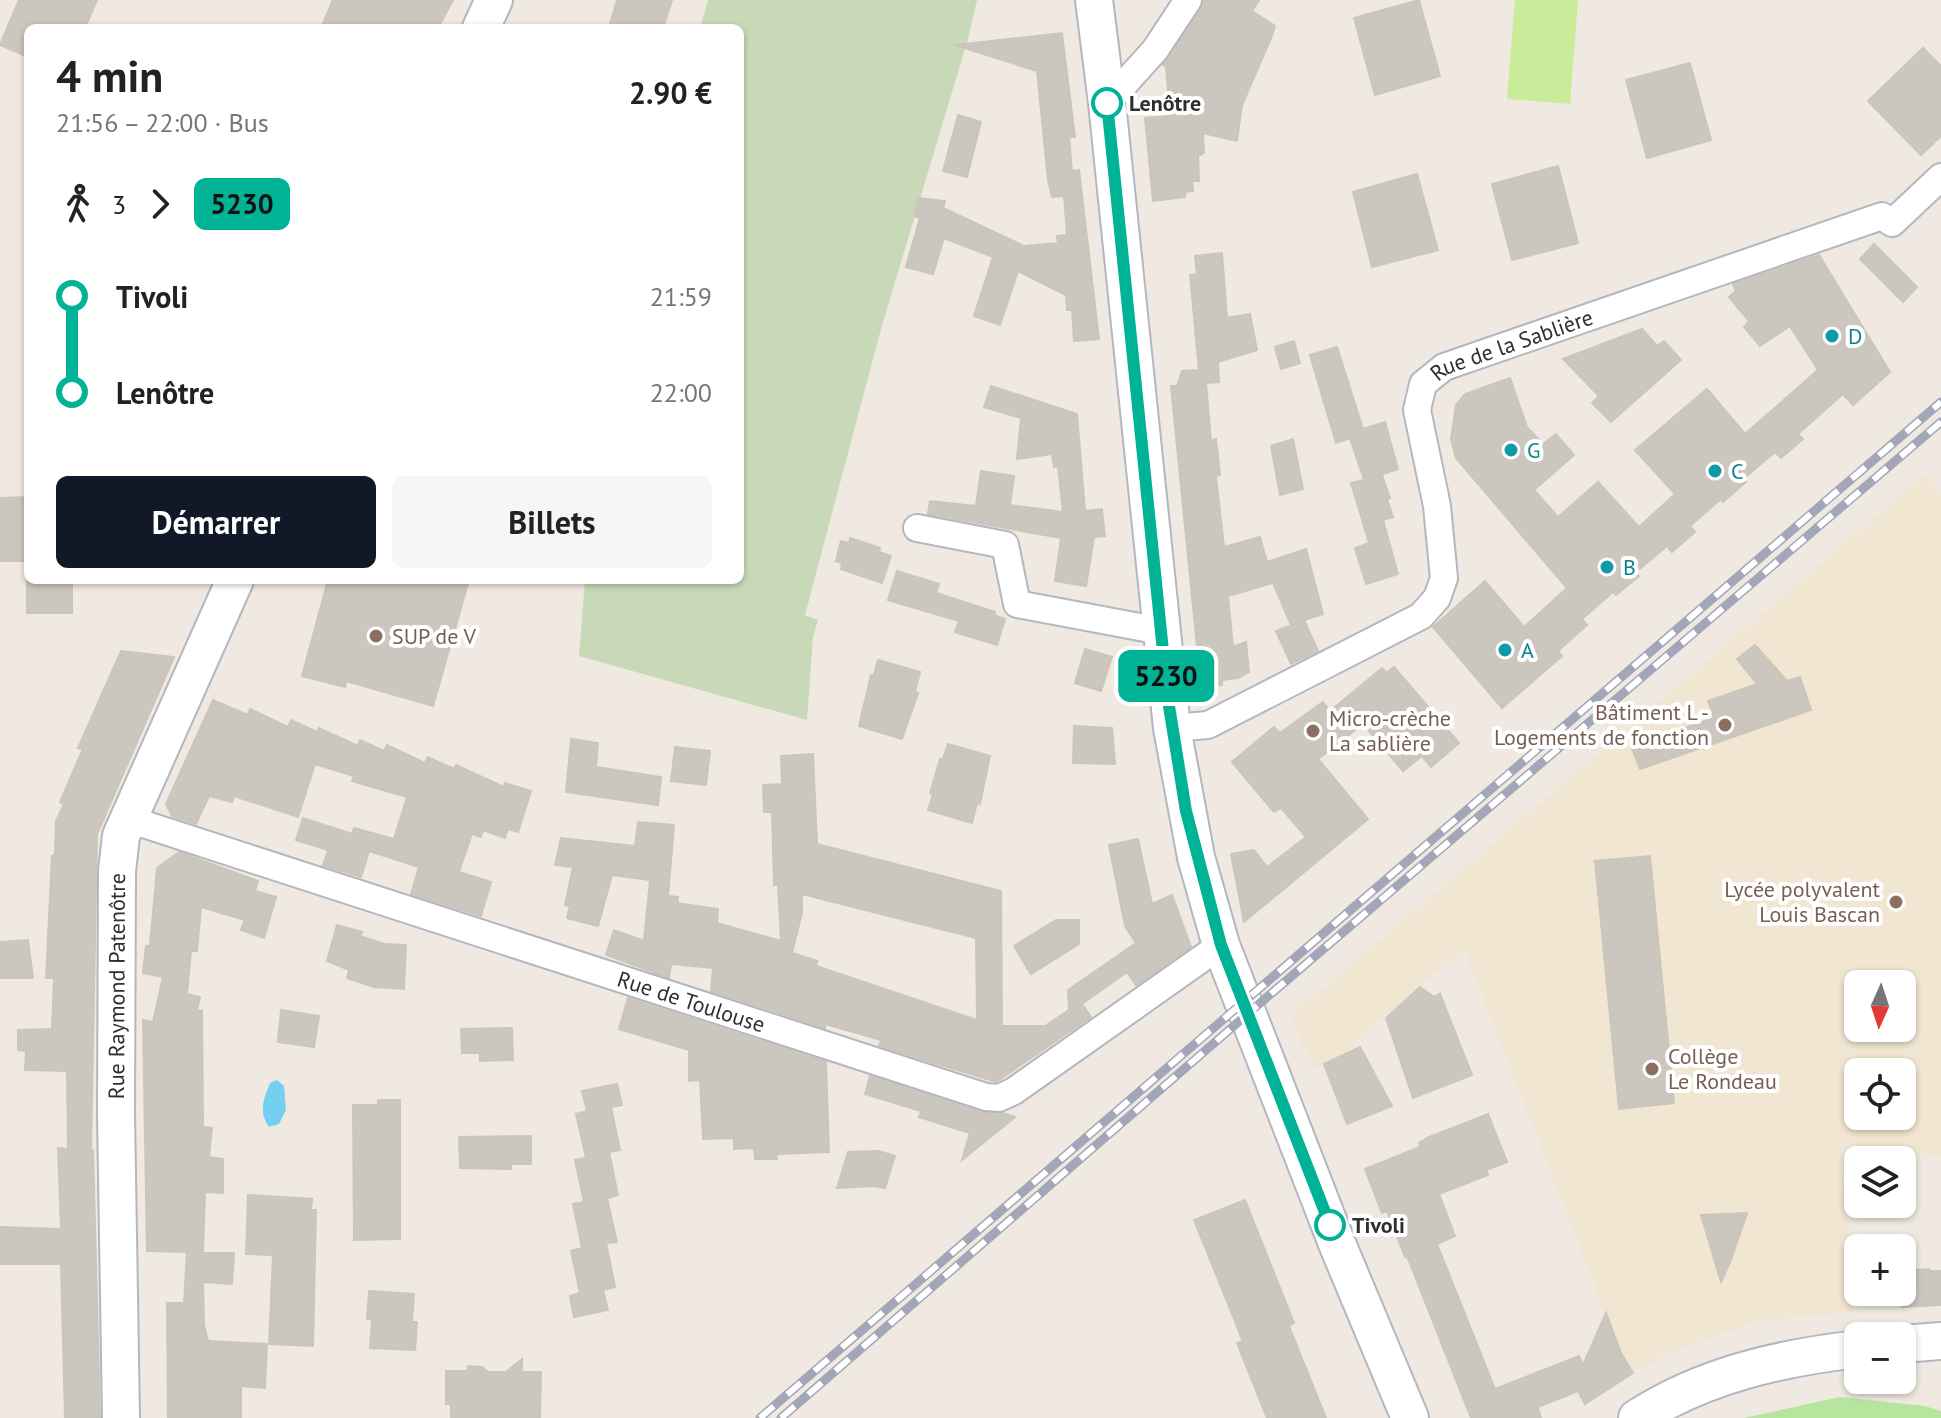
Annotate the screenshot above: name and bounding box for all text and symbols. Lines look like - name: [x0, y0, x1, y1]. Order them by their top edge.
- text: 4 min: [56, 47, 163, 104]
- text: 2.90 €: [629, 73, 712, 112]
- marker: Lenôtre: [1092, 88, 1122, 118]
- place label: Lenôtre: [1129, 89, 1201, 117]
- text: 21:56 – 22:00 · Bus: [56, 106, 269, 139]
- icon: walk: [56, 182, 100, 226]
- icon: forward: [138, 182, 182, 226]
- text: 5230: [210, 185, 274, 222]
- text: 3: [112, 188, 126, 221]
- text: Tivoli: [116, 277, 188, 316]
- text: 21:59: [650, 280, 712, 313]
- street label: Rue de la Sablière: [1424, 303, 1597, 387]
- place label: D: [1848, 322, 1862, 350]
- marker: D: [1823, 327, 1841, 345]
- text: Lenôtre: [116, 373, 214, 412]
- text: 22:00: [650, 376, 712, 409]
- place label: G: [1527, 436, 1540, 464]
- marker: G: [1502, 441, 1520, 459]
- place label: C: [1731, 457, 1744, 485]
- marker: C: [1706, 462, 1724, 480]
- button: Démarrer: [56, 476, 376, 568]
- button: Billets: [392, 476, 712, 568]
- place label: B: [1623, 553, 1636, 581]
- marker: B: [1598, 558, 1616, 576]
- place label: SUP de V: [392, 622, 477, 650]
- marker: SUP de V: [367, 627, 385, 645]
- place label: A: [1521, 636, 1534, 664]
- marker: A: [1496, 641, 1514, 659]
- line badge: 5230: [1110, 650, 1222, 702]
- text: 5230: [1134, 657, 1198, 694]
- place label: Bâtiment L - Logements de fonction: [1494, 698, 1709, 751]
- place label: Micro-crèche La sablière: [1329, 704, 1451, 757]
- marker: Bâtiment L - Logements de fonction: [1716, 716, 1734, 734]
- marker: Micro-crèche La sablière: [1304, 722, 1322, 740]
- street label: Rue Raymond Patenôtre: [102, 873, 131, 1099]
- place label: Lycée polyvalent Louis Bascan: [1724, 875, 1881, 928]
- marker: Lycée polyvalent Louis Bascan: [1887, 893, 1905, 911]
- street label: Rue de Toulouse: [614, 964, 769, 1038]
- north arrow: [1844, 970, 1916, 1042]
- map controls: [1844, 970, 1916, 1394]
- place label: Collège Le Rondeau: [1668, 1042, 1777, 1095]
- button: locate: [1844, 1058, 1916, 1130]
- marker: Collège Le Rondeau: [1643, 1060, 1661, 1078]
- button: layers: [1844, 1146, 1916, 1218]
- marker: Tivoli: [1315, 1210, 1345, 1240]
- place label: Tivoli: [1352, 1211, 1405, 1239]
- button: +: [1844, 1234, 1916, 1306]
- button: −: [1844, 1322, 1916, 1394]

